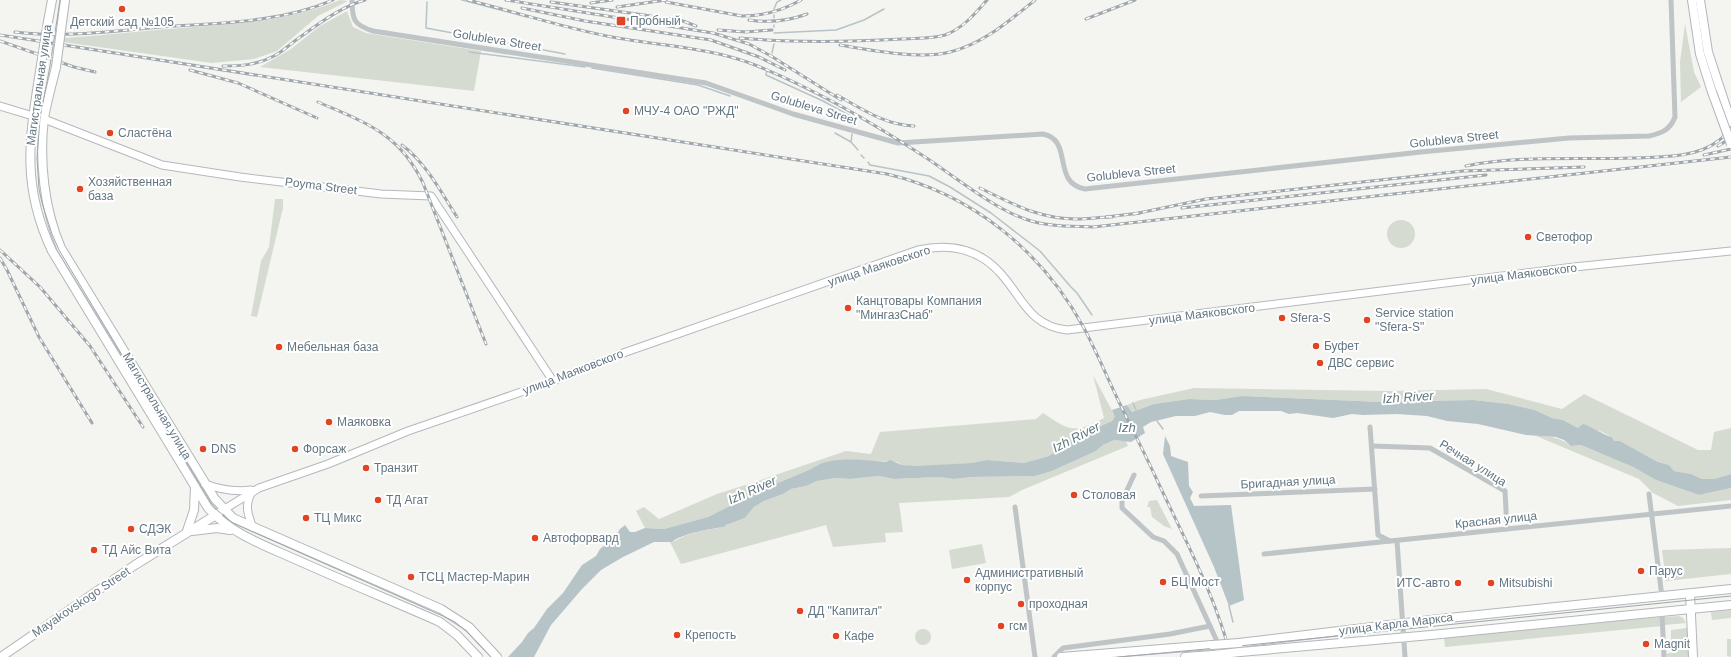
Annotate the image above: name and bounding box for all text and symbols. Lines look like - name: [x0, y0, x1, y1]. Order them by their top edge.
- marker: Детский сад №105: [117, 4, 127, 14]
- place label: Пробный: [630, 14, 681, 28]
- place label: Детский сад №105: [70, 15, 174, 29]
- marker: Пробный: [615, 15, 627, 27]
- street label: Магистральная улица: [24, 23, 54, 146]
- street label: Golubleva Street: [452, 26, 543, 54]
- street label: Golubleva Street: [769, 88, 859, 128]
- place label: МЧУ-4 ОАО "РЖД": [634, 104, 739, 118]
- marker: МЧУ-4 ОАО "РЖД": [621, 106, 631, 116]
- place label: Сластёна: [118, 126, 172, 140]
- street label: Golubleva Street: [1409, 127, 1500, 151]
- marker: Сластёна: [105, 128, 115, 138]
- street label: Golubleva Street: [1086, 161, 1177, 185]
- place label: Хозяйственная база: [88, 175, 172, 203]
- street label: Poyma Street: [284, 175, 359, 197]
- marker: Хозяйственная база: [75, 184, 85, 194]
- place label: Светофор: [1536, 230, 1593, 244]
- marker: Светофор: [1523, 232, 1533, 242]
- street label: улица Маяковского: [826, 243, 932, 289]
- street label: улица Маяковского: [1470, 261, 1578, 287]
- place label: Канцтовары Компания "МингазСнаб": [856, 294, 982, 322]
- street label: улица Маяковского: [1148, 301, 1256, 327]
- marker: Канцтовары Компания "МингазСнаб": [843, 303, 853, 313]
- place label: Service station "Sfera-S": [1375, 306, 1454, 334]
- place label: Sfera-S: [1290, 311, 1331, 325]
- marker: Sfera-S: [1277, 313, 1287, 323]
- marker: Service station "Sfera-S": [1362, 315, 1372, 325]
- place label: Буфет: [1324, 339, 1360, 353]
- place label: Мебельная база: [287, 340, 379, 354]
- marker: Буфет: [1311, 341, 1321, 351]
- marker: Мебельная база: [274, 342, 284, 352]
- street label: улица Маяковского: [521, 346, 626, 398]
- street label: Магистральная улица: [120, 350, 195, 462]
- place label: ДВС сервис: [1328, 356, 1394, 370]
- marker: ДВС сервис: [1315, 358, 1325, 368]
- water label: Izh River: [1382, 388, 1435, 406]
- place label: Маяковка: [337, 415, 391, 429]
- marker: Маяковка: [324, 417, 334, 427]
- water label: Izh River: [1050, 418, 1103, 455]
- water label: Izh: [1118, 420, 1136, 435]
- street label: Речная улица: [1437, 437, 1509, 489]
- place label: DNS: [211, 442, 236, 456]
- place label: Форсаж: [303, 442, 346, 456]
- marker: DNS: [198, 444, 208, 454]
- marker: Форсаж: [290, 444, 300, 454]
- place label: Транзит: [374, 461, 419, 475]
- marker: Транзит: [361, 463, 371, 473]
- water label: Izh River: [726, 472, 779, 507]
- street label: Бригадная улица: [1240, 473, 1336, 491]
- place label: Столовая: [1082, 488, 1136, 502]
- marker: Столовая: [1069, 490, 1079, 500]
- place label: ТД Агат: [386, 493, 429, 507]
- marker: ТД Агат: [373, 495, 383, 505]
- street label: Красная улица: [1454, 509, 1538, 531]
- place label: ТЦ Микс: [314, 511, 362, 525]
- marker: ТЦ Микс: [301, 513, 311, 523]
- place label: СДЭК: [139, 522, 171, 536]
- marker: СДЭК: [126, 524, 136, 534]
- place label: Автофорвард: [543, 531, 619, 545]
- marker: Автофорвард: [530, 533, 540, 543]
- place label: ТД Айс Вита: [102, 543, 172, 557]
- marker: ТД Айс Вита: [89, 545, 99, 555]
- street label: Mayakovskogo Street: [29, 564, 133, 640]
- place label: Парус: [1649, 564, 1683, 578]
- place label: Административный корпус: [975, 566, 1083, 594]
- marker: Парус: [1636, 566, 1646, 576]
- place label: ТСЦ Мастер-Марин: [419, 570, 530, 584]
- marker: ТСЦ Мастер-Марин: [406, 572, 416, 582]
- marker: Административный корпус: [962, 575, 972, 585]
- place label: БЦ Мост: [1171, 575, 1220, 589]
- place label: ИТС-авто: [1397, 576, 1450, 590]
- place label: Mitsubishi: [1499, 576, 1552, 590]
- marker: БЦ Мост: [1158, 577, 1168, 587]
- marker: ИТС-авто: [1453, 578, 1463, 588]
- marker: Mitsubishi: [1486, 578, 1496, 588]
- place label: проходная: [1029, 597, 1088, 611]
- marker: проходная: [1016, 599, 1026, 609]
- place label: ДД "Капитал": [808, 604, 882, 618]
- marker: ДД "Капитал": [795, 606, 805, 616]
- street label: улица Карла Маркса: [1338, 610, 1454, 638]
- place label: гсм: [1009, 619, 1027, 633]
- marker: гсм: [996, 621, 1006, 631]
- place label: Крепость: [685, 628, 736, 642]
- place label: Кафе: [844, 629, 875, 643]
- marker: Крепость: [672, 630, 682, 640]
- marker: Кафе: [831, 631, 841, 641]
- place label: Magnit: [1654, 637, 1691, 651]
- marker: Magnit: [1641, 639, 1651, 649]

